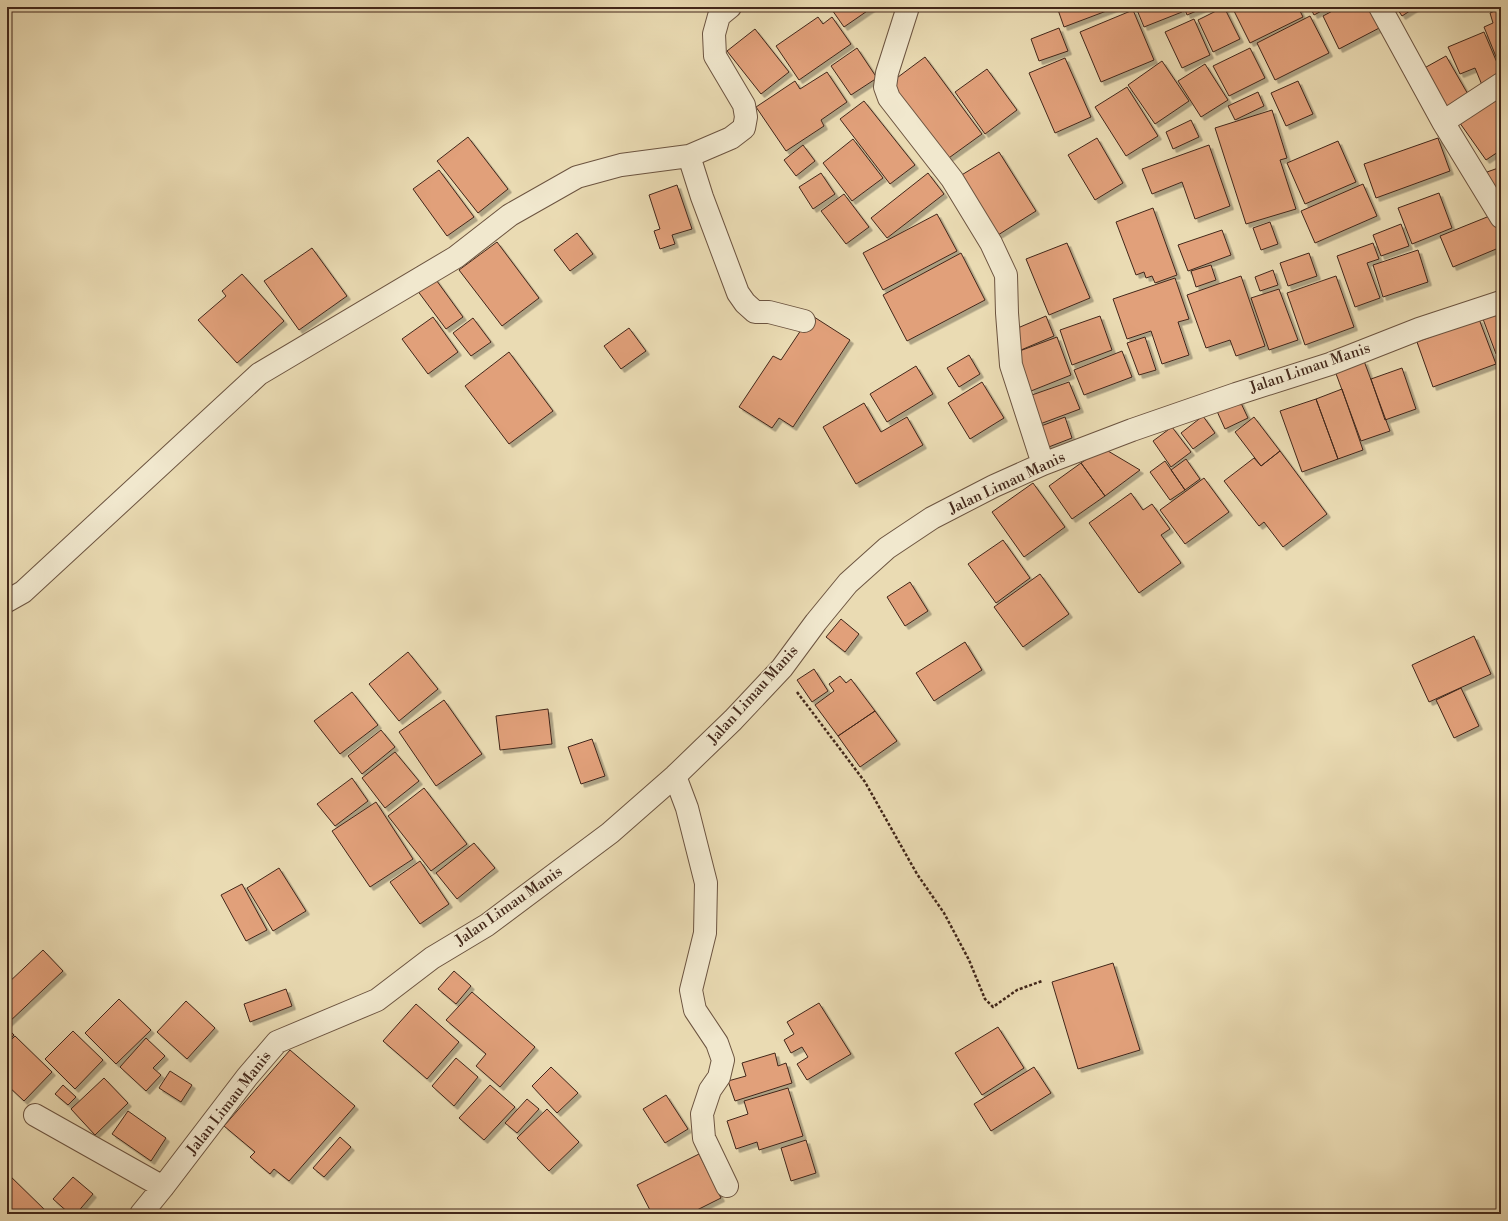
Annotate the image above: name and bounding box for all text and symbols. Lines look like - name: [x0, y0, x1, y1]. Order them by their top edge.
- street label: Jalan Limau Manis: [1246, 338, 1373, 398]
- street label: Jalan Limau Manis: [945, 448, 1068, 519]
- street label: Jalan Limau Manis: [703, 642, 802, 749]
- street label: Jalan Limau Manis: [451, 862, 566, 951]
- street label: Jalan Limau Manis: [182, 1047, 275, 1160]

